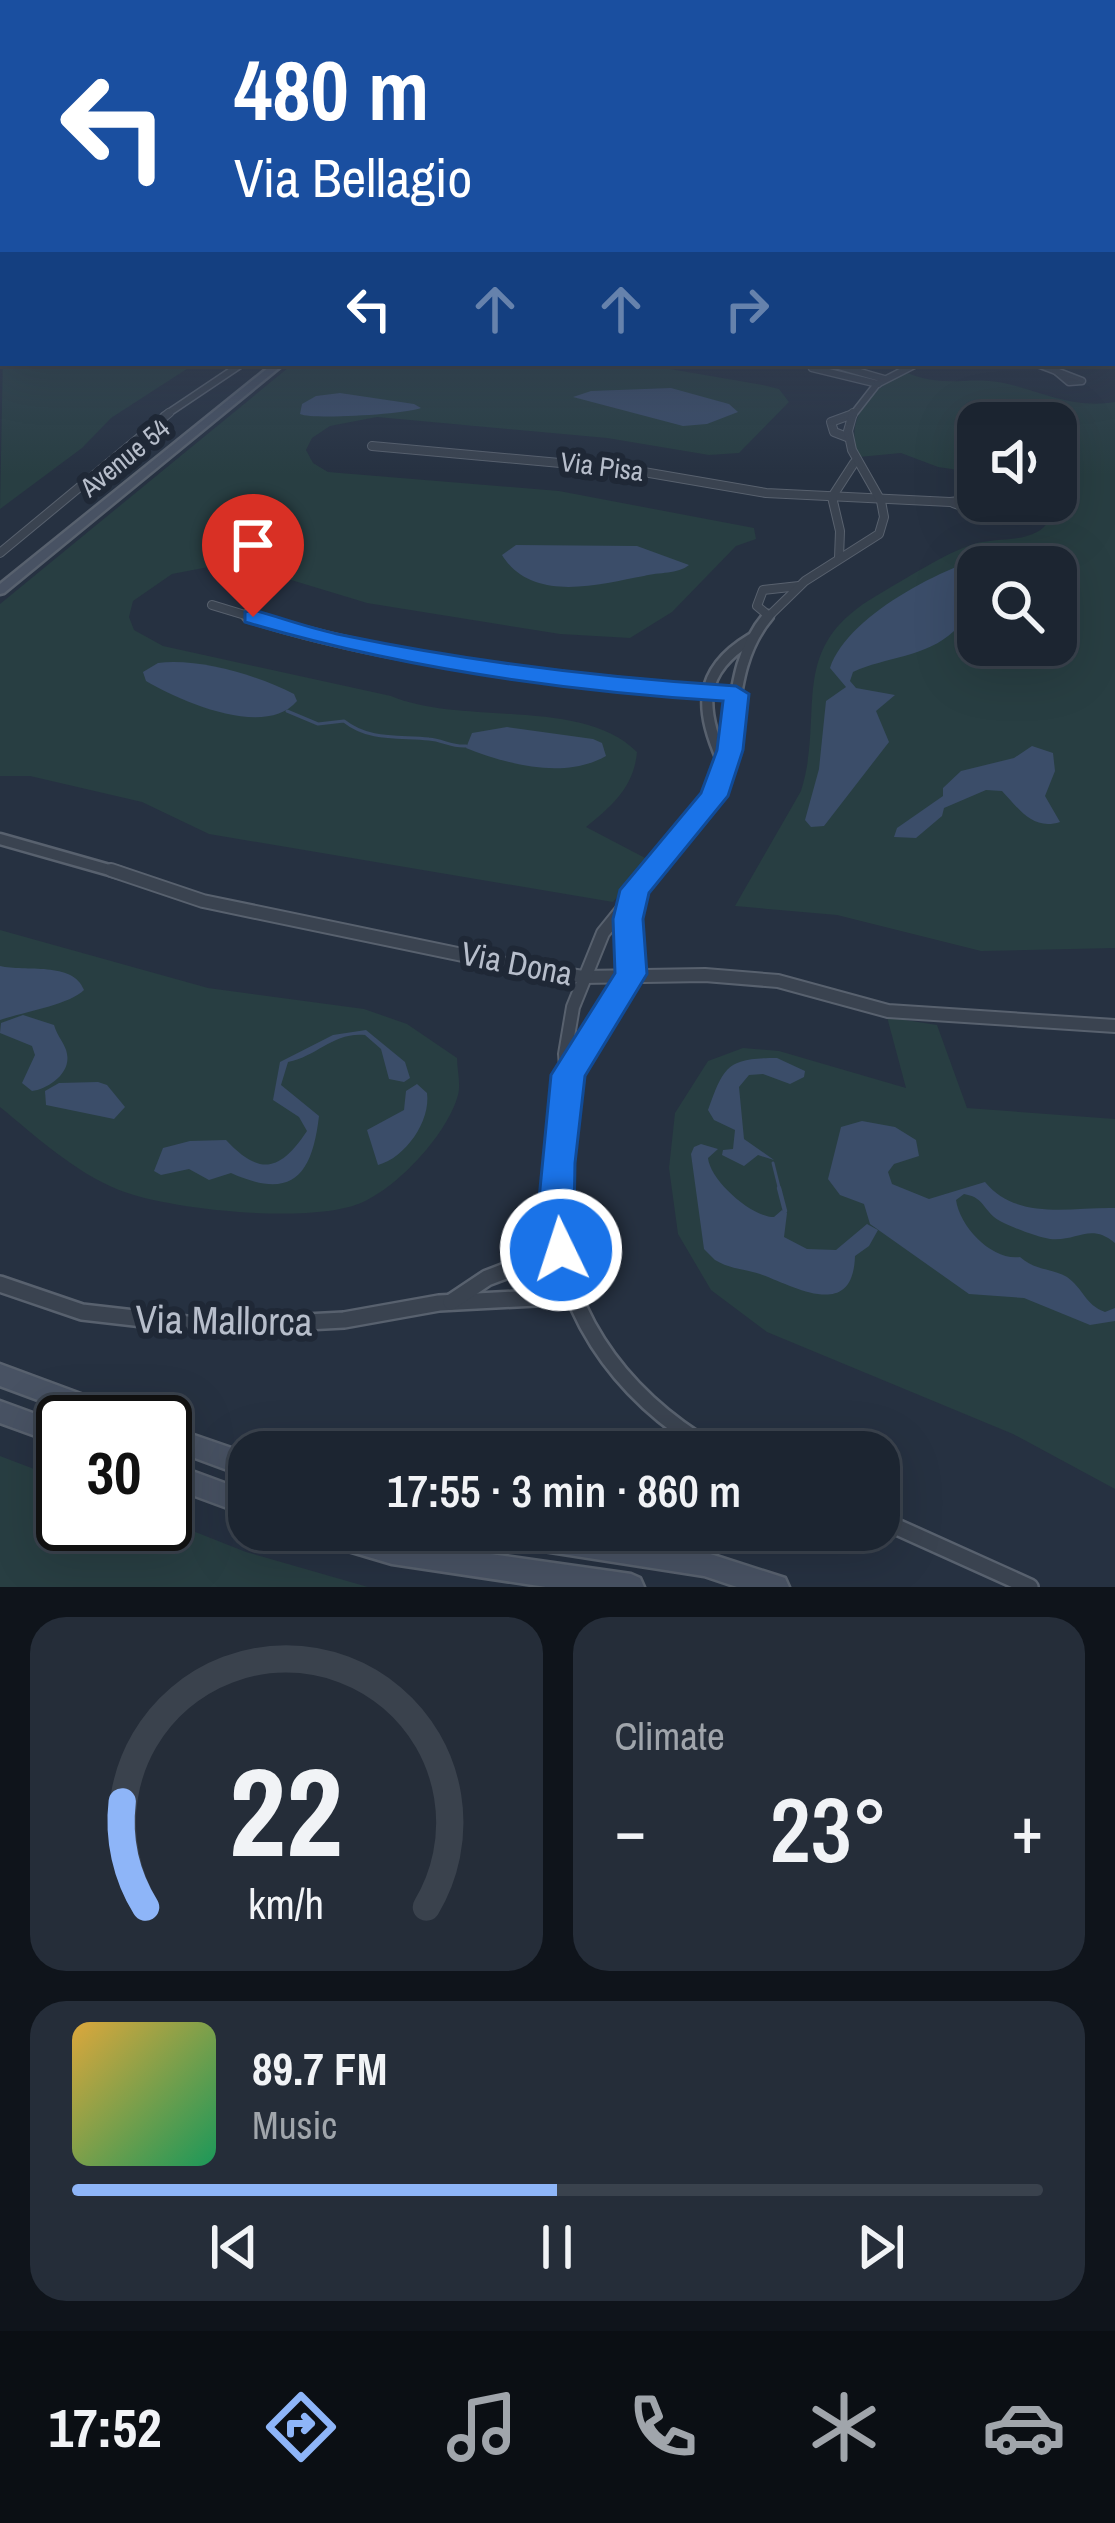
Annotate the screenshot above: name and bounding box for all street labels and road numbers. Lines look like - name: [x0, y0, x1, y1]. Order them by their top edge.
- street label: Avenue 54: [71, 410, 177, 505]
- street label: Via Pisa: [559, 443, 646, 489]
- street label: Via Dona: [458, 931, 576, 995]
- street label: Via Mallorca: [135, 1292, 313, 1348]

